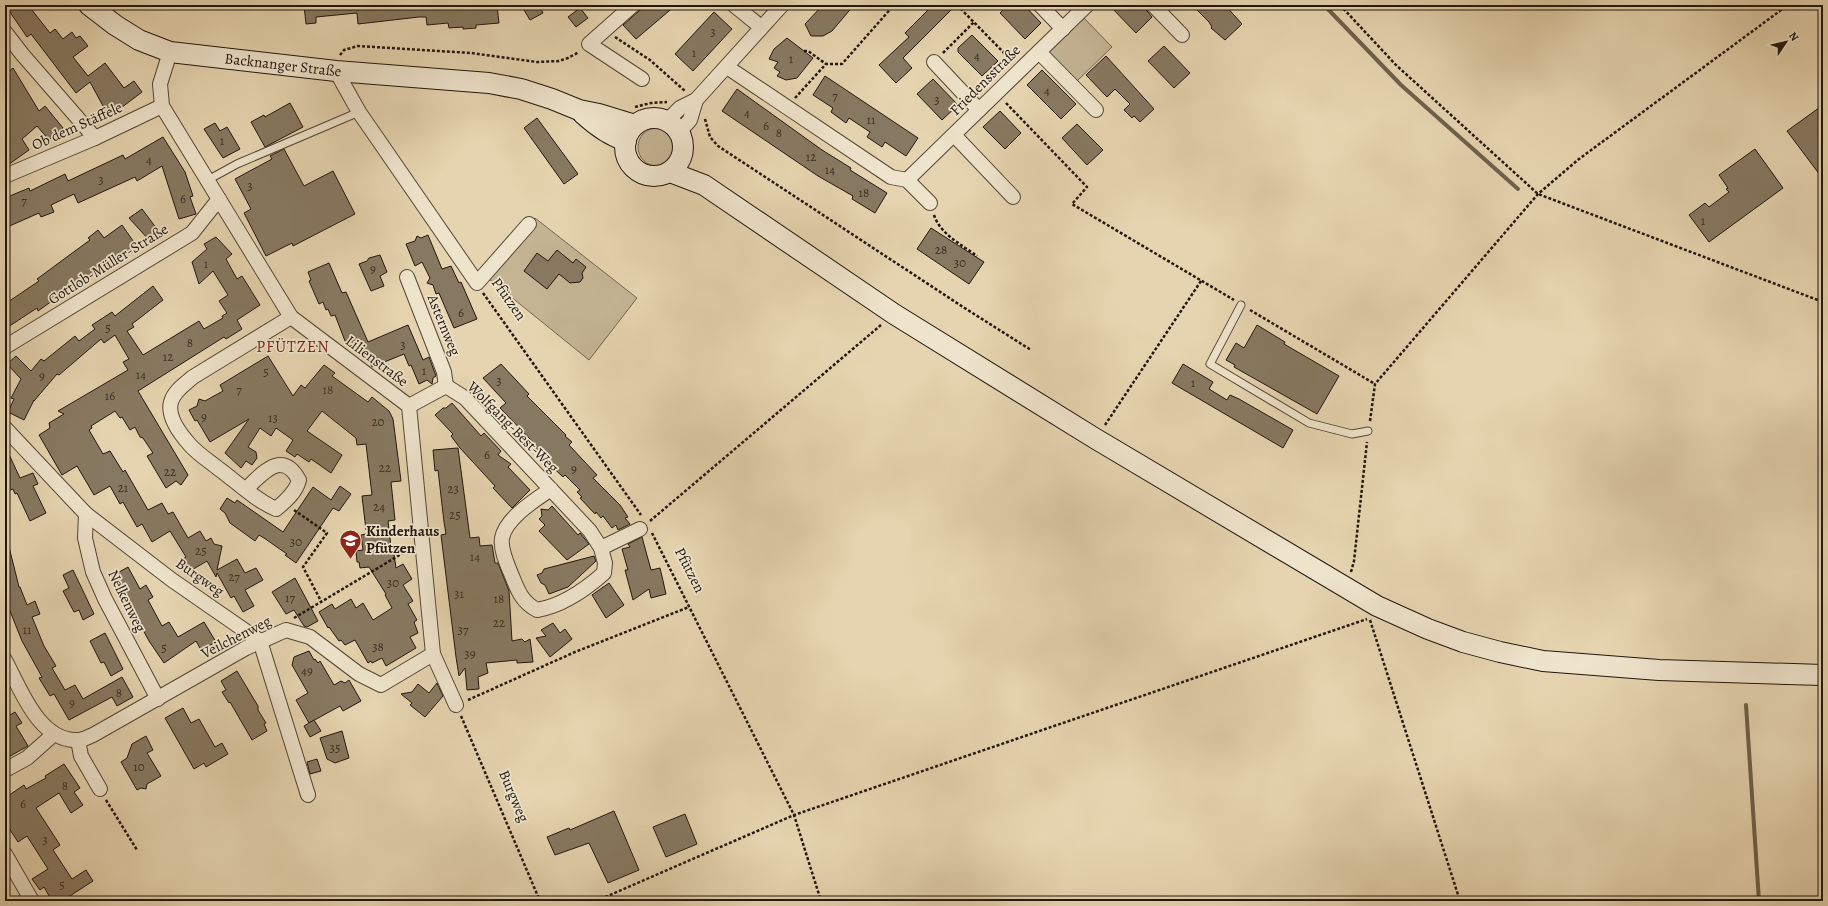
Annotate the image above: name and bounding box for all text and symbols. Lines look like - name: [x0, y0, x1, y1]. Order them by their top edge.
- north arrow: [1766, 22, 1806, 62]
- house number: 3: [710, 23, 716, 40]
- text: N: [1785, 29, 1802, 44]
- street label: Friedensstraße: [945, 40, 1025, 120]
- house number: 1: [692, 44, 697, 61]
- house number: 4: [974, 47, 980, 64]
- street label: Backnanger Straße: [223, 48, 342, 81]
- house number: 1: [789, 50, 794, 67]
- house number: 4: [1044, 82, 1050, 99]
- house number: 7: [832, 87, 838, 104]
- house number: 3: [934, 91, 940, 108]
- street label: Ob dem Stäffele: [28, 97, 126, 155]
- house number: 4: [744, 104, 750, 121]
- house number: 11: [867, 111, 876, 128]
- house number: 6: [763, 117, 769, 134]
- house number: 8: [776, 124, 782, 141]
- house number: 1: [220, 132, 225, 149]
- house number: 12: [806, 148, 816, 165]
- house number: 4: [146, 151, 152, 168]
- house number: 14: [825, 161, 835, 178]
- house number: 3: [98, 171, 104, 188]
- house number: 3: [247, 177, 253, 194]
- house number: 18: [859, 184, 869, 201]
- house number: 6: [180, 190, 186, 207]
- house number: 7: [21, 192, 27, 209]
- house number: 1: [1701, 212, 1706, 229]
- street label: Gottlob-Müller-Straße: [44, 219, 172, 309]
- house number: 28: [935, 241, 947, 258]
- house number: 30: [954, 254, 966, 271]
- house number: 1: [204, 255, 209, 272]
- house number: 9: [370, 260, 376, 277]
- street label: Pfützen: [487, 274, 531, 324]
- street label: Asternweg: [422, 290, 466, 359]
- house number: 6: [458, 304, 464, 321]
- house number: 5: [105, 319, 111, 336]
- street label: Lilienstraße: [342, 331, 413, 391]
- house number: 8: [187, 334, 193, 351]
- district label: PFÜTZEN: [256, 336, 330, 358]
- house number: 3: [400, 336, 406, 353]
- house number: 12: [163, 348, 173, 365]
- house number: 1: [422, 362, 427, 379]
- house number: 5: [263, 363, 269, 380]
- house number: 14: [136, 366, 146, 383]
- house number: 9: [39, 367, 45, 384]
- house number: 3: [496, 372, 502, 389]
- house number: 1: [1191, 374, 1196, 391]
- street label: Wolfgang-Best-Weg: [462, 376, 563, 477]
- house number: 7: [236, 381, 242, 398]
- house number: 18: [323, 381, 333, 398]
- house number: 16: [105, 387, 115, 404]
- house number: 9: [201, 408, 207, 425]
- house number: 13: [268, 409, 278, 426]
- house number: 20: [371, 413, 385, 430]
- house number: 6: [484, 446, 490, 463]
- house number: 22: [379, 459, 391, 476]
- house number: 9: [571, 460, 577, 477]
- house number: 22: [164, 463, 176, 480]
- house number: 21: [118, 479, 129, 496]
- house number: 23: [447, 480, 459, 497]
- house number: 24: [373, 498, 385, 515]
- house number: 25: [449, 506, 461, 523]
- place label: Kinderhaus Pfützen: [366, 521, 439, 558]
- school or university icon: Kinderhaus Pfützen: [337, 527, 363, 560]
- house number: 30: [290, 533, 302, 550]
- house number: 25: [195, 542, 207, 559]
- street label: Pfützen: [670, 544, 710, 596]
- house number: 14: [470, 548, 480, 565]
- street label: Burgweg: [172, 553, 229, 601]
- street label: Nelkenweg: [103, 566, 151, 636]
- house number: 27: [228, 568, 240, 585]
- house number: 30: [387, 574, 399, 591]
- house number: 31: [454, 585, 464, 602]
- house number: 17: [285, 589, 295, 606]
- house number: 18: [494, 590, 504, 607]
- street label: Veilchenweg: [197, 611, 275, 664]
- house number: 22: [493, 614, 505, 631]
- house number: 11: [23, 621, 32, 638]
- house number: 37: [458, 621, 469, 638]
- house number: 38: [372, 638, 384, 655]
- house number: 5: [161, 639, 167, 656]
- house number: 39: [464, 645, 476, 662]
- house number: 49: [301, 662, 313, 679]
- house number: 8: [116, 684, 122, 701]
- house number: 9: [69, 694, 75, 711]
- house number: 35: [330, 739, 341, 756]
- house number: 10: [133, 758, 145, 775]
- street label: Burgweg: [494, 767, 534, 826]
- house number: 8: [62, 777, 68, 794]
- house number: 6: [20, 795, 26, 812]
- house number: 3: [42, 831, 48, 848]
- house number: 5: [59, 876, 65, 893]

